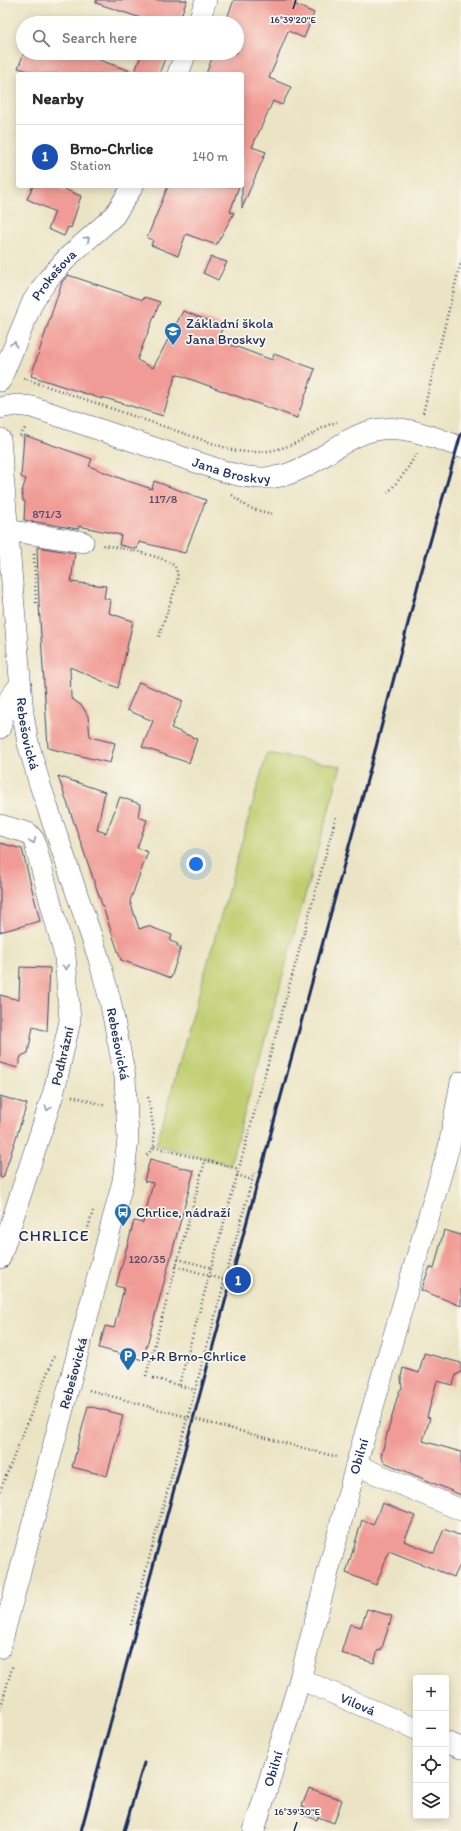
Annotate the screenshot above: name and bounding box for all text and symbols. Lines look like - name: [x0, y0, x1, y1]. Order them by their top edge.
- text: 16°39'20"E: [270, 13, 316, 26]
- search box: [16, 16, 244, 60]
- icon: search: [30, 27, 52, 49]
- text: Search here: [62, 29, 137, 47]
- text: Nearby: [32, 88, 84, 108]
- text: Brno-Chrlice: [70, 140, 153, 158]
- text: 1: [42, 149, 48, 164]
- text: 140 m: [192, 149, 228, 164]
- text: Station: [70, 158, 111, 173]
- one-way arrow: [83, 237, 90, 244]
- street label: Prokešova: [28, 245, 80, 304]
- place label: Základní škola Jana Broskvy: [186, 315, 274, 348]
- school or university icon: Základní škola Jana Broskvy: [163, 321, 183, 346]
- one-way arrow: [10, 341, 18, 348]
- street label: Jana Broskvy: [190, 453, 271, 487]
- house number: 117/8: [149, 492, 178, 506]
- house number: 871/3: [32, 507, 62, 521]
- street label: Rebešovická: [13, 697, 43, 772]
- one-way arrow: [28, 837, 36, 844]
- your location: [186, 854, 206, 874]
- one-way arrow: [61, 964, 70, 970]
- street label: Rebešovická: [103, 1006, 134, 1082]
- street label: Podhrázní: [47, 1025, 78, 1087]
- one-way arrow: [45, 1104, 53, 1111]
- bus stop icon: Chrlice, nádraží: [113, 1202, 133, 1227]
- place label: Chrlice, nádraží: [136, 1204, 231, 1221]
- district label: CHRLICE: [18, 1226, 90, 1245]
- house number: 120/35: [128, 1252, 166, 1266]
- pin: 1: [225, 1265, 251, 1295]
- street label: Rebešovická: [56, 1335, 91, 1411]
- parking icon: P+R Brno-Chrlice: [118, 1346, 138, 1371]
- place label: P+R Brno-Chrlice: [141, 1348, 246, 1365]
- street label: Obilní: [346, 1436, 372, 1476]
- map controls: [413, 1675, 449, 1819]
- button: +: [413, 1675, 449, 1711]
- street label: Vilová: [337, 1689, 379, 1720]
- button: −: [413, 1711, 449, 1747]
- button: locate: [413, 1747, 449, 1783]
- street label: Obilní: [260, 1749, 287, 1789]
- button: layers: [413, 1783, 449, 1819]
- text: 16°39'30"E: [274, 1805, 321, 1818]

